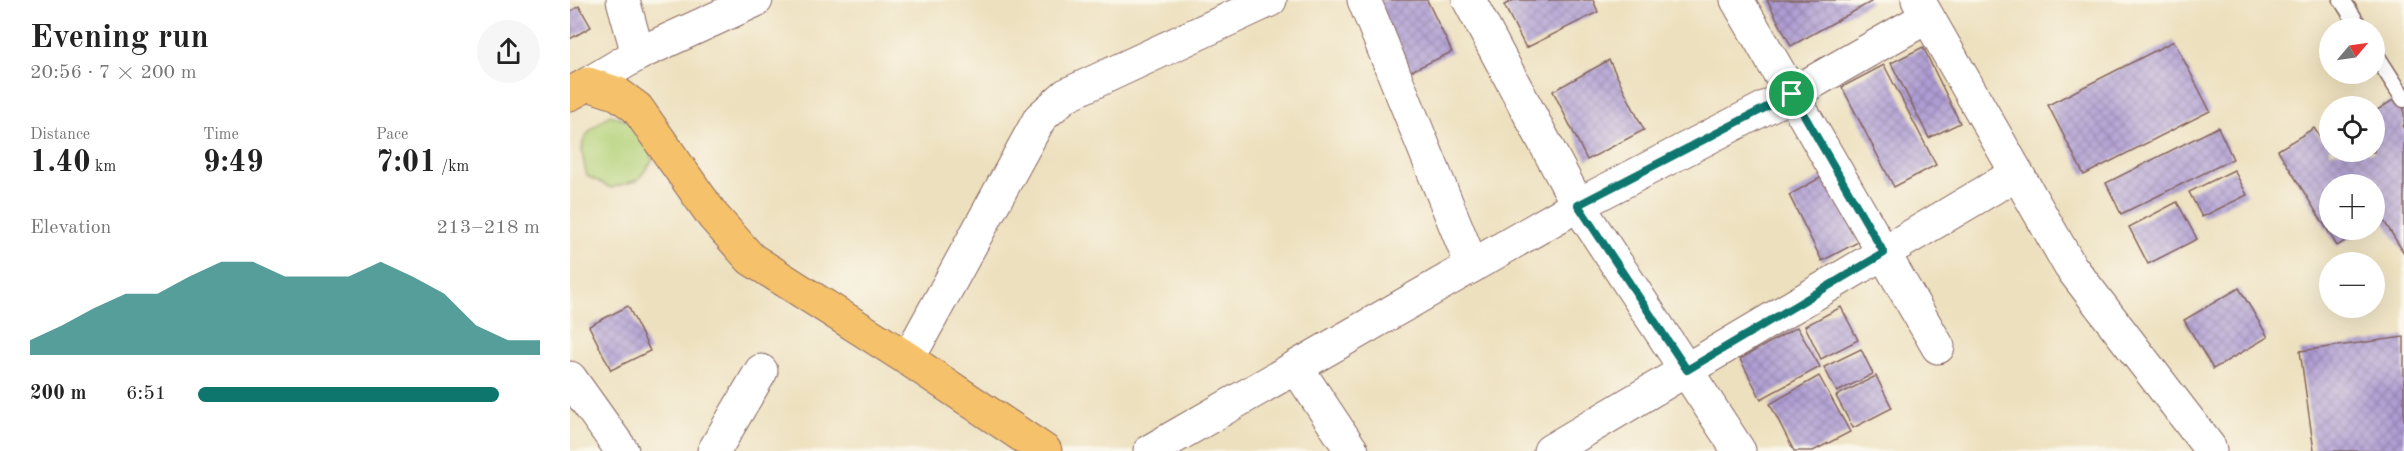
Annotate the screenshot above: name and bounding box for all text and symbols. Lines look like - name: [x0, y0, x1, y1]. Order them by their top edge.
- north arrow: [2319, 18, 2385, 84]
- map controls: [2319, 18, 2385, 318]
- button: share: [477, 20, 540, 83]
- text: Evening run: [30, 22, 209, 55]
- text: 20:56 · 7 × 200 m: [30, 63, 197, 83]
- pin: [1766, 68, 1817, 119]
- icon: arrive: [1775, 77, 1808, 110]
- button: locate: [2319, 96, 2385, 162]
- text: Distance: [30, 127, 90, 143]
- text: Time: [203, 127, 239, 143]
- text: Pace: [376, 127, 408, 143]
- text: 1.40: [30, 148, 91, 178]
- text: 9:49: [203, 148, 264, 178]
- text: 7:01: [376, 148, 437, 178]
- text: km: [91, 159, 116, 175]
- text: /km: [437, 159, 469, 175]
- button: +: [2319, 174, 2385, 240]
- text: Elevation: [30, 218, 111, 238]
- text: 213–218 m: [437, 218, 540, 238]
- button: −: [2319, 252, 2385, 318]
- text: 200 m: [30, 384, 86, 404]
- text: 6:51: [126, 384, 166, 404]

